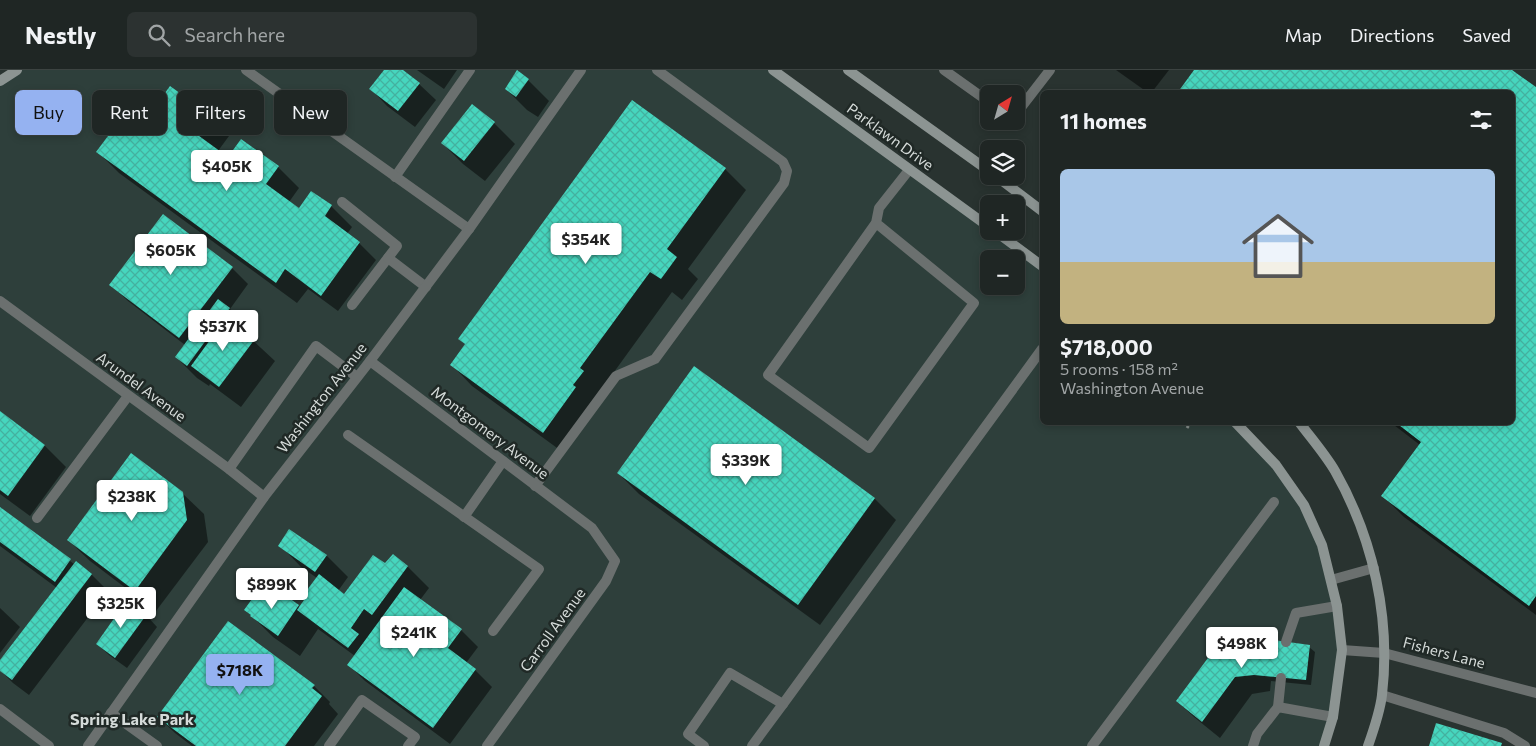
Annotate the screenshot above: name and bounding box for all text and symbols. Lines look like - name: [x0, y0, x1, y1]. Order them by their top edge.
- search box: [127, 12, 477, 57]
- text: Nestly: [25, 20, 97, 49]
- icon: search: [145, 21, 173, 49]
- text: Search here: [185, 23, 285, 46]
- text: Map: [1285, 24, 1322, 46]
- text: Directions: [1350, 24, 1434, 46]
- text: Saved: [1462, 24, 1511, 46]
- north arrow: [980, 85, 1025, 130]
- map controls: [980, 85, 1025, 295]
- chip: Buy: [15, 90, 82, 135]
- chip: Rent: [92, 90, 167, 135]
- chip: Filters: [177, 90, 264, 135]
- chip: New: [274, 90, 347, 135]
- street label: Parklawn Drive: [844, 99, 937, 174]
- icon: filters: [1467, 106, 1495, 134]
- text: 11 homes: [1060, 108, 1147, 133]
- button: layers: [980, 140, 1025, 185]
- pin: $405K: [192, 150, 262, 192]
- text: $405K: [202, 156, 252, 175]
- button: +: [980, 195, 1025, 240]
- icon: home: [1233, 201, 1323, 291]
- pin: $354K: [551, 222, 621, 265]
- text: $354K: [562, 229, 610, 248]
- pin: $605K: [136, 234, 206, 276]
- text: $605K: [146, 240, 196, 259]
- button: −: [980, 250, 1025, 295]
- pin: $537K: [188, 310, 258, 352]
- text: $537K: [199, 316, 247, 335]
- text: $718,000: [1060, 334, 1153, 359]
- street label: Washington Avenue: [273, 339, 370, 456]
- street label: Arundel Avenue: [93, 348, 190, 425]
- text: 5 rooms · 158 m²: [1060, 359, 1178, 378]
- text: Washington Avenue: [1060, 378, 1204, 397]
- street label: Montgomery Avenue: [428, 382, 553, 482]
- pin: $339K: [711, 444, 781, 486]
- text: $339K: [722, 450, 770, 469]
- pin: $238K: [97, 480, 167, 522]
- text: $238K: [108, 486, 156, 505]
- pin: $899K: [237, 568, 307, 610]
- text: $899K: [247, 574, 297, 593]
- street label: Carroll Avenue: [516, 584, 589, 675]
- pin: $325K: [86, 586, 156, 629]
- text: $325K: [97, 593, 145, 612]
- pin: $241K: [379, 616, 449, 658]
- text: $241K: [391, 622, 437, 641]
- pin: $498K: [1207, 626, 1277, 669]
- street label: Fishers Lane: [1401, 632, 1487, 672]
- text: $498K: [1217, 633, 1267, 652]
- pin: $718K: [205, 654, 275, 696]
- text: $718K: [217, 660, 263, 679]
- district label: Spring Lake Park: [70, 709, 195, 728]

